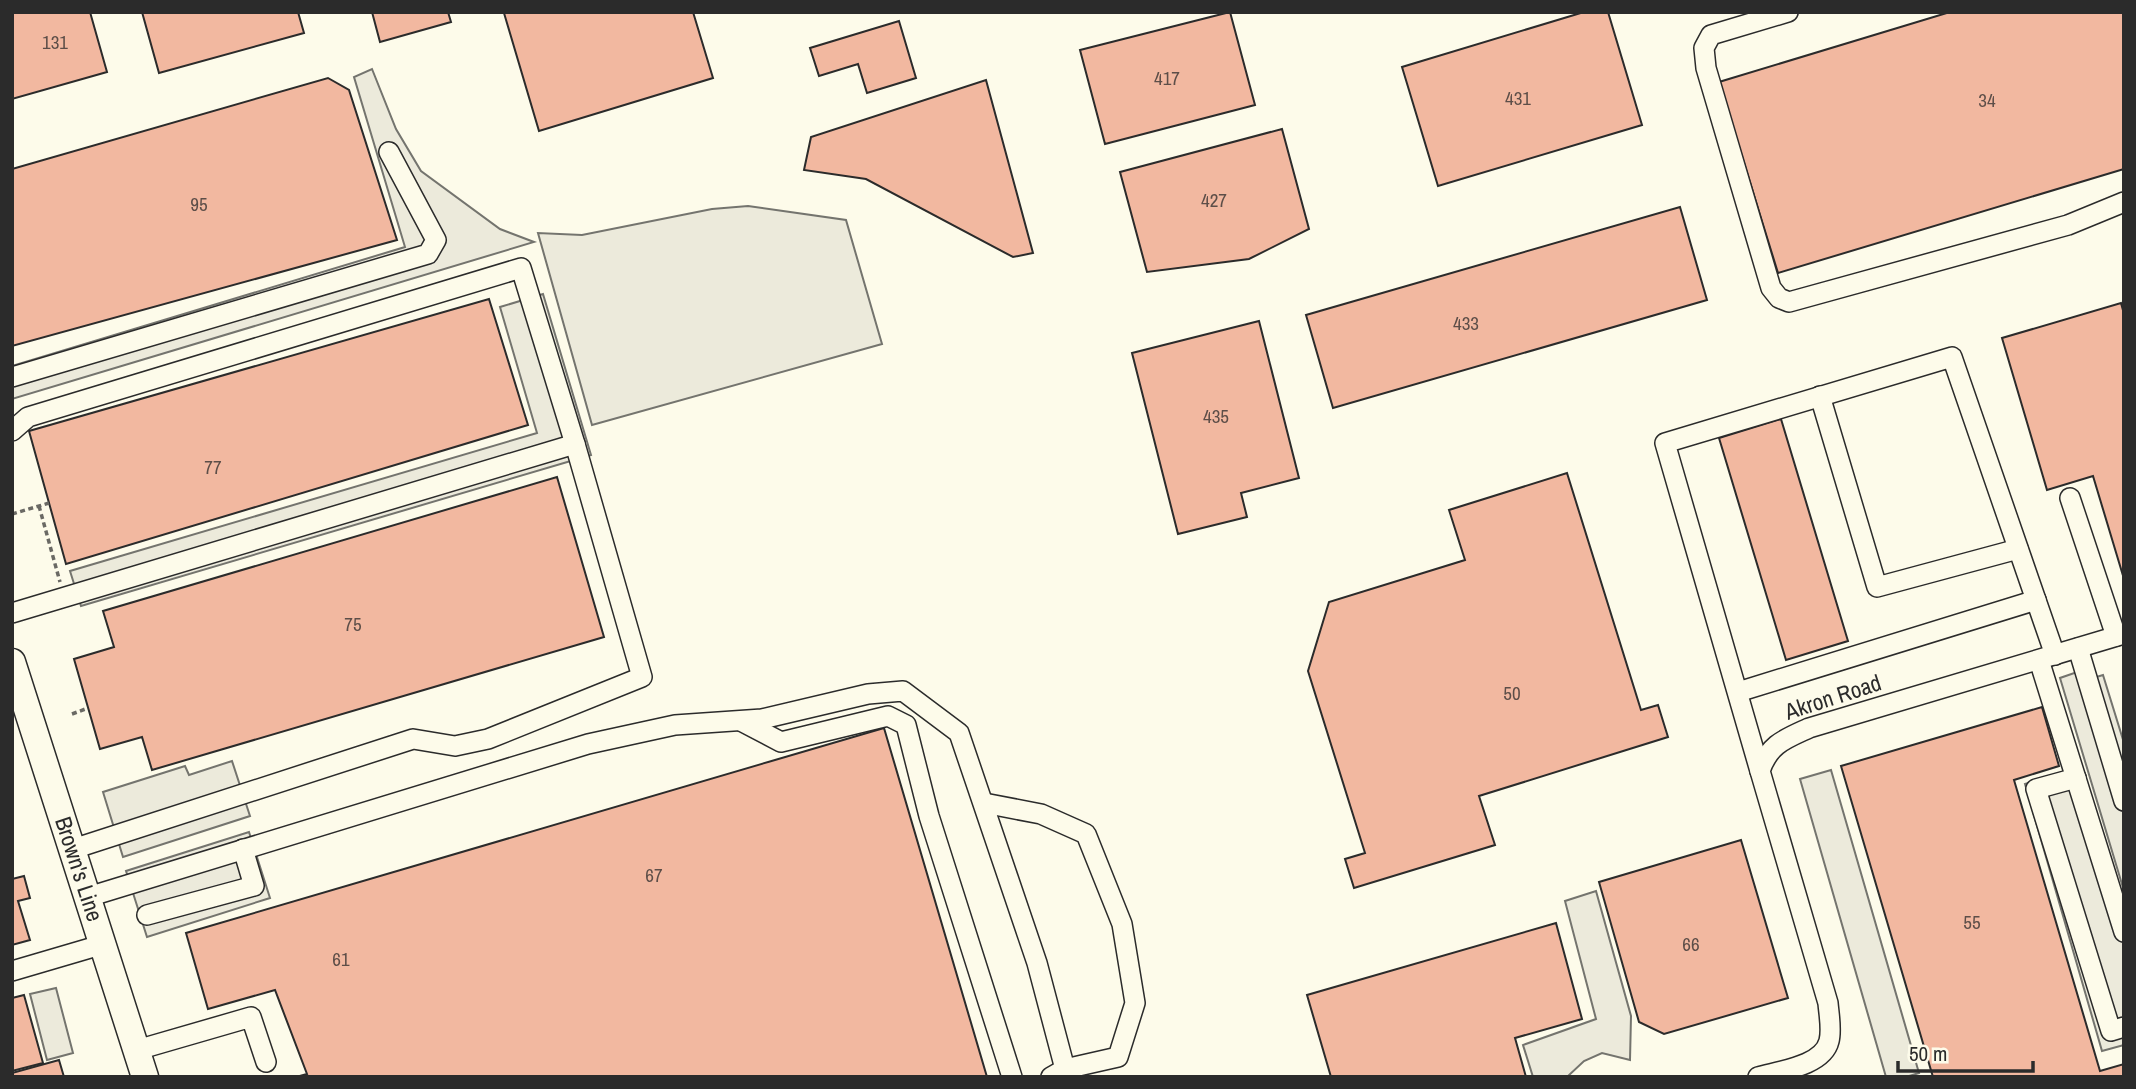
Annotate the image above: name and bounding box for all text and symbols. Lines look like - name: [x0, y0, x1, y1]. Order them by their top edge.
- house number: 131: [42, 29, 68, 55]
- house number: 417: [1154, 65, 1180, 91]
- house number: 431: [1505, 85, 1531, 111]
- house number: 34: [1978, 87, 1996, 113]
- house number: 427: [1201, 187, 1227, 213]
- house number: 95: [190, 191, 208, 217]
- house number: 433: [1453, 310, 1479, 336]
- house number: 435: [1203, 403, 1229, 429]
- house number: 77: [204, 454, 222, 480]
- house number: 75: [344, 611, 362, 637]
- street label: Akron Road: [1780, 666, 1885, 727]
- house number: 50: [1503, 680, 1521, 706]
- street label: Brown's Line: [48, 812, 111, 925]
- house number: 67: [645, 862, 663, 888]
- house number: 55: [1963, 909, 1981, 935]
- house number: 66: [1682, 931, 1700, 957]
- house number: 61: [332, 946, 350, 972]
- scale bar: [1898, 1030, 2033, 1074]
- text: 50 m: [1909, 1039, 1947, 1068]

